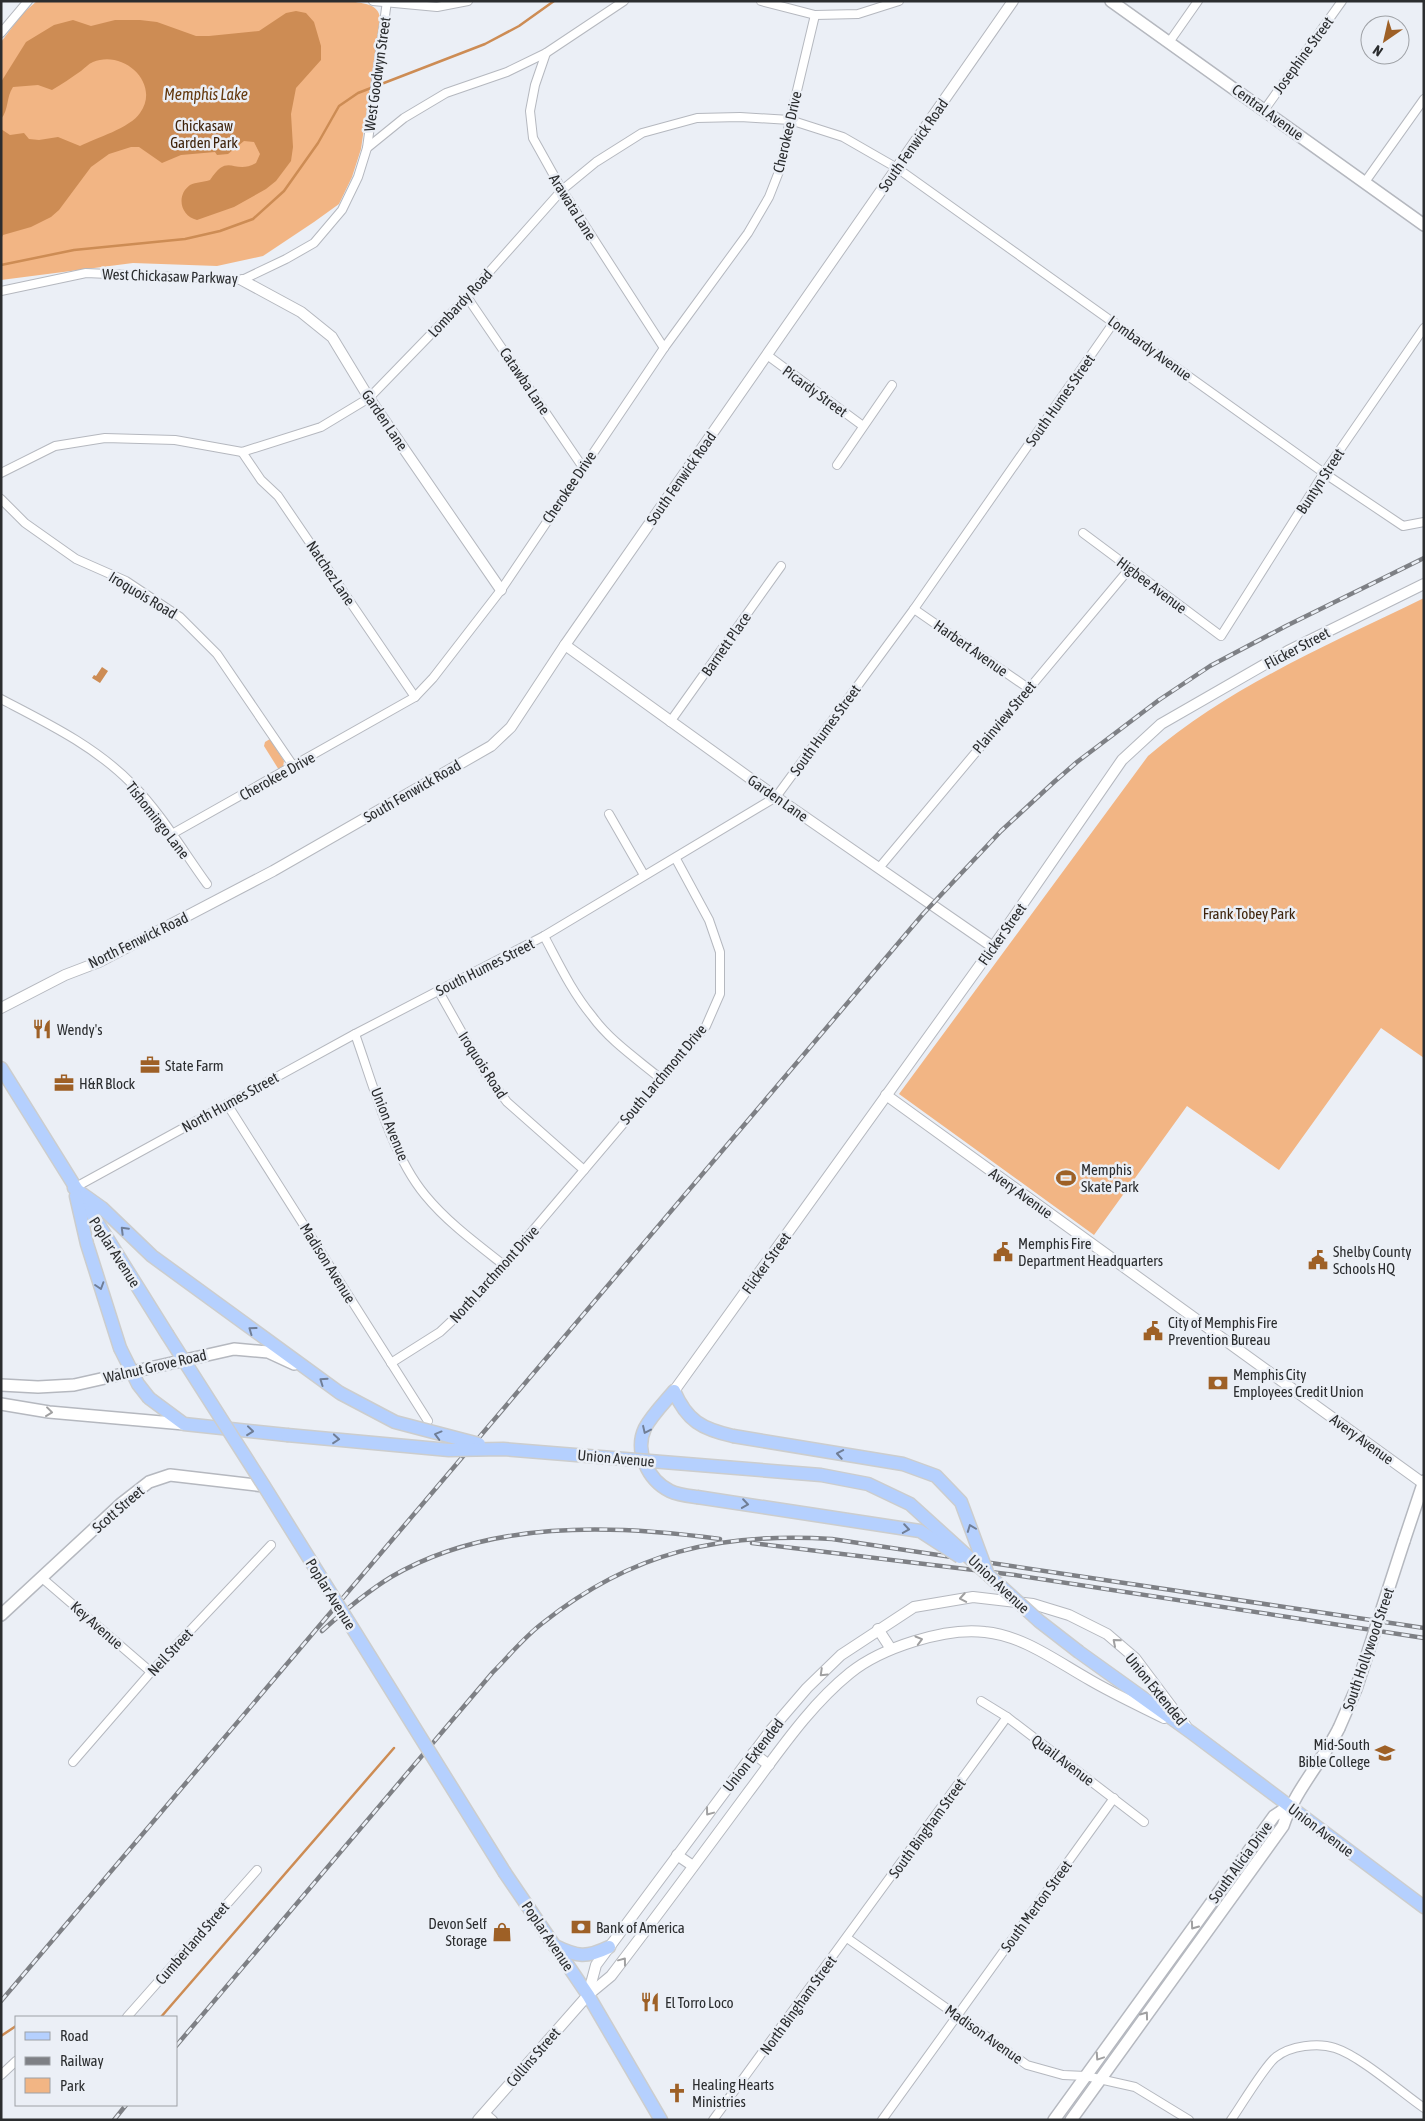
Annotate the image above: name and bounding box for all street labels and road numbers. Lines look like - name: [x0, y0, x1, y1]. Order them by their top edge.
- street label: Josephine Street: [1269, 13, 1337, 97]
- street label: West Goodwyn Street: [361, 16, 393, 132]
- street label: Central Avenue: [1229, 80, 1307, 144]
- street label: Cherokee Drive: [769, 89, 805, 175]
- street label: South Fenwick Road: [875, 95, 951, 195]
- street label: Arawata Lane: [546, 171, 600, 243]
- street label: West Chickasaw Parkway: [102, 265, 238, 287]
- street label: Lombardy Road: [424, 266, 496, 340]
- street label: Lombardy Avenue: [1105, 312, 1195, 384]
- street label: Catawba Lane: [496, 344, 554, 418]
- street label: South Humes Street: [1022, 351, 1098, 449]
- street label: Picardy Street: [779, 362, 851, 420]
- street label: Garden Lane: [359, 386, 412, 454]
- street label: South Fenwick Road: [643, 428, 719, 528]
- street label: Buntyn Street: [1293, 445, 1347, 517]
- street label: Cherokee Drive: [539, 448, 599, 526]
- street label: Natchez Lane: [303, 538, 359, 609]
- street label: Higbee Avenue: [1114, 553, 1190, 617]
- street label: Iroquois Road: [106, 568, 180, 622]
- street label: Barnett Place: [698, 609, 754, 679]
- street label: Harbert Avenue: [931, 616, 1011, 680]
- street label: Flicker Street: [1261, 624, 1333, 672]
- street label: Plainview Street: [969, 677, 1039, 757]
- street label: South Humes Street: [786, 681, 864, 779]
- street label: Cherokee Drive: [236, 748, 318, 804]
- street label: South Fenwick Road: [360, 756, 464, 826]
- street label: Garden Lane: [745, 771, 811, 825]
- street label: Tishomingo Lane: [123, 778, 193, 862]
- street label: Flicker Street: [975, 900, 1029, 968]
- street label: North Fenwick Road: [85, 908, 191, 972]
- street label: South Humes Street: [433, 935, 537, 999]
- street label: South Larchmont Drive: [616, 1021, 710, 1127]
- street label: Iroquois Road: [455, 1028, 511, 1102]
- street label: North Humes Street: [179, 1068, 281, 1136]
- street label: Union Avenue: [368, 1085, 412, 1163]
- street label: Avery Avenue: [986, 1164, 1056, 1222]
- street label: Poplar Avenue: [86, 1214, 144, 1290]
- street label: Madison Avenue: [297, 1220, 359, 1306]
- street label: North Larchmont Drive: [446, 1222, 542, 1326]
- street label: Flicker Street: [738, 1229, 794, 1297]
- street label: Walnut Grove Road: [102, 1346, 208, 1386]
- street label: Avery Avenue: [1327, 1410, 1397, 1468]
- street label: Union Avenue: [577, 1446, 656, 1470]
- street label: Scott Street: [89, 1482, 147, 1536]
- street label: Union Avenue: [965, 1551, 1033, 1617]
- street label: Poplar Avenue: [303, 1555, 360, 1633]
- street label: South Hollywood Street: [1339, 1585, 1397, 1713]
- street label: Key Avenue: [67, 1598, 127, 1652]
- street label: Neil Street: [144, 1625, 196, 1679]
- street label: Union Extended: [1122, 1650, 1190, 1728]
- street label: Union Extended: [719, 1715, 787, 1795]
- street label: Quail Avenue: [1028, 1731, 1098, 1789]
- street label: South Bingham Street: [885, 1775, 969, 1881]
- street label: Union Avenue: [1285, 1800, 1357, 1860]
- street label: South Alicia Drive: [1205, 1818, 1275, 1906]
- street label: South Merton Street: [997, 1857, 1075, 1955]
- street label: Cumberland Street: [152, 1898, 232, 1988]
- street label: Poplar Avenue: [518, 1898, 578, 1974]
- street label: North Bingham Street: [756, 1952, 840, 2058]
- street label: Madison Avenue: [942, 2001, 1026, 2067]
- street label: Collins Street: [503, 2024, 563, 2090]

